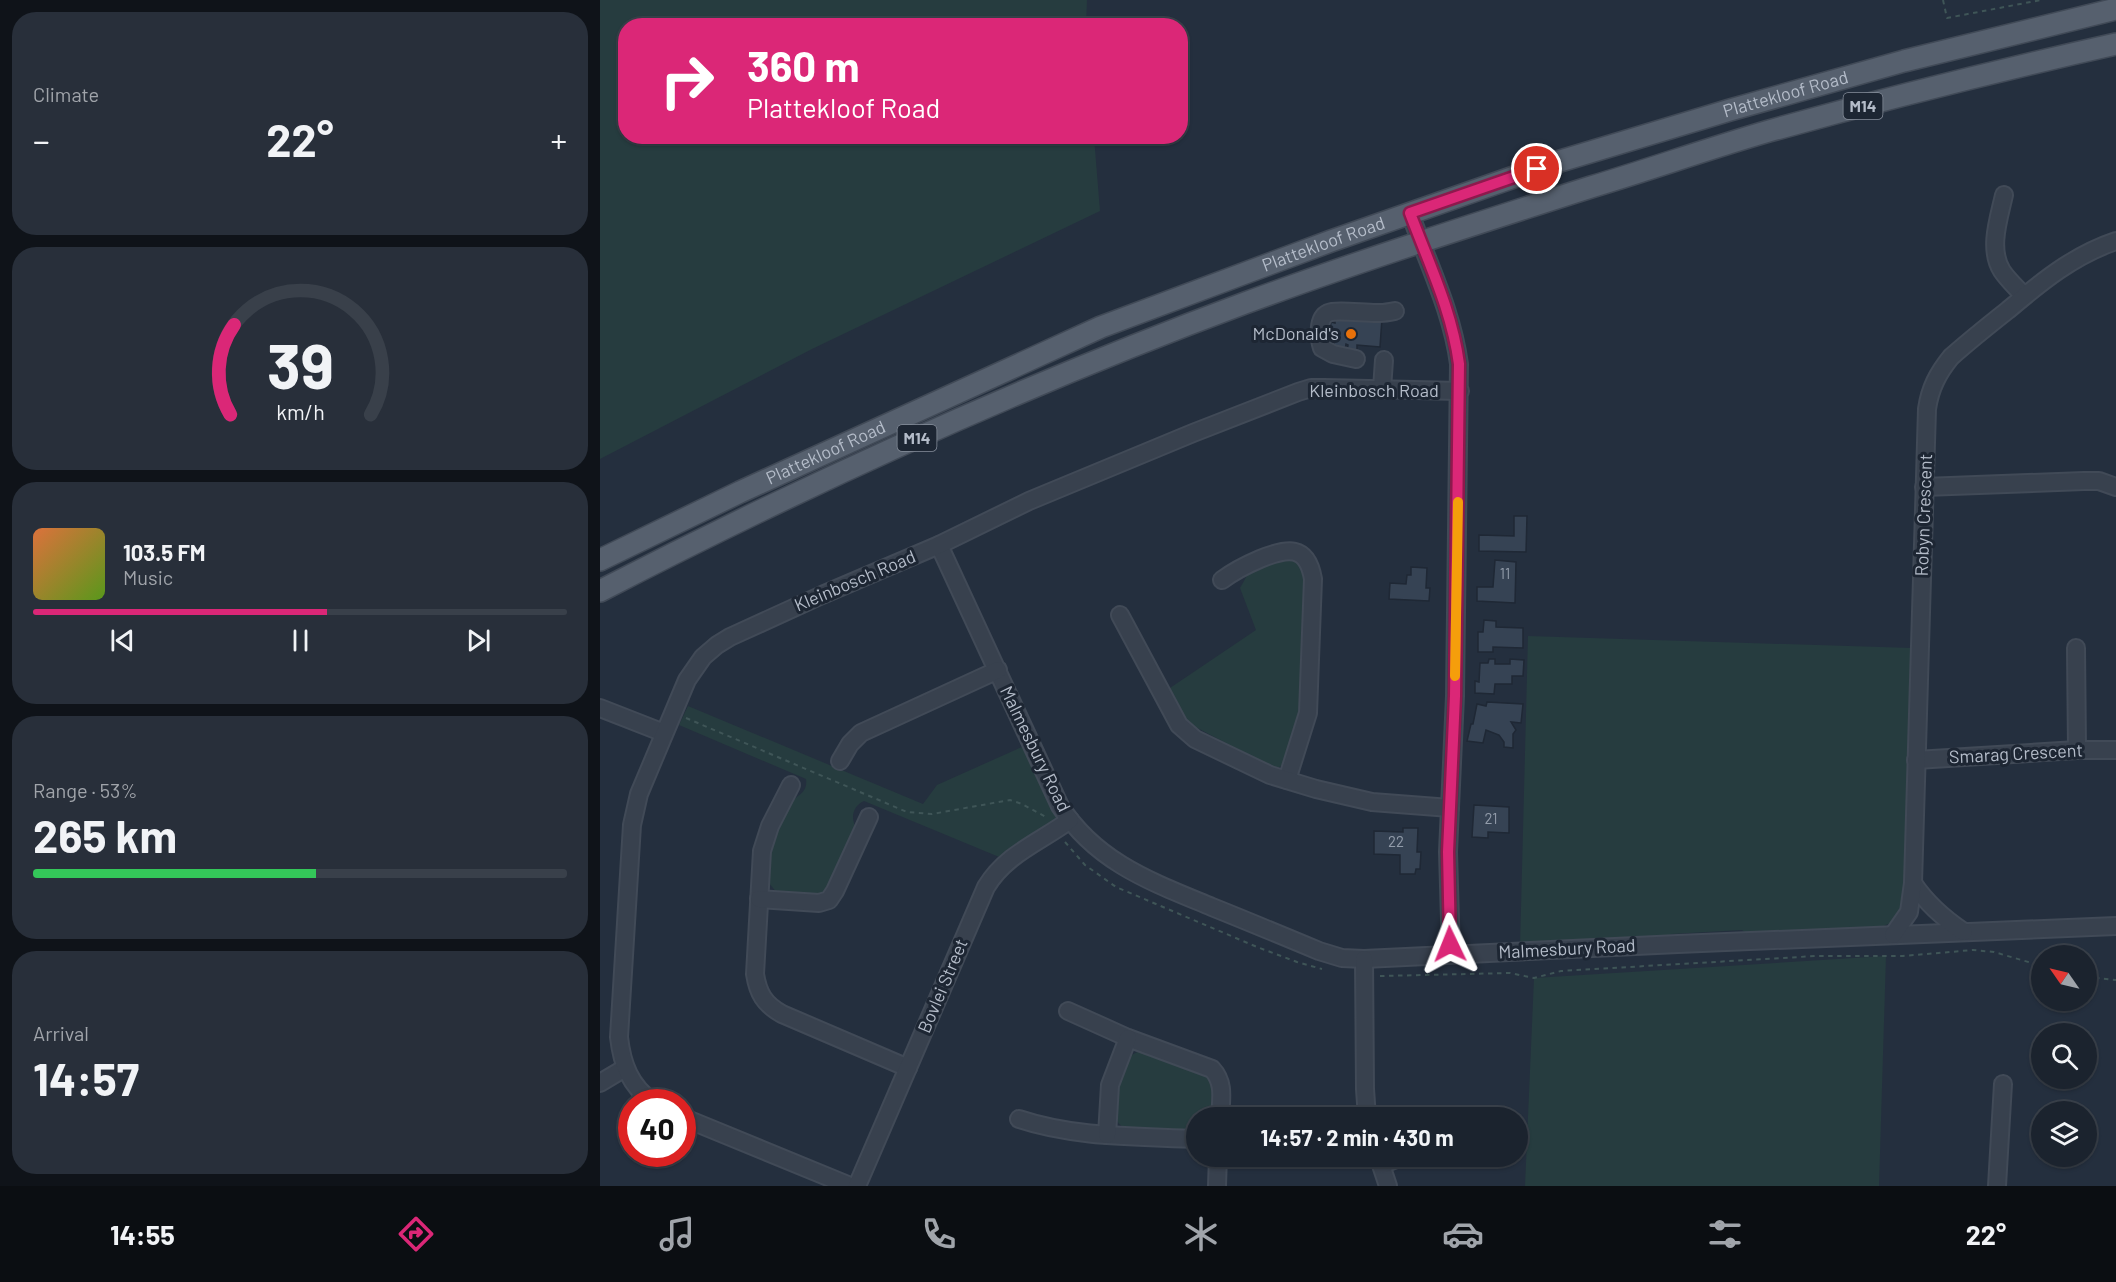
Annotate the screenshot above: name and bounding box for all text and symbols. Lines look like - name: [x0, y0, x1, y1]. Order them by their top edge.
- text: 360 m: [747, 40, 860, 90]
- icon: right: [648, 42, 726, 120]
- street label: Plattekloof Road: [1720, 65, 1850, 121]
- text: Climate: [33, 82, 99, 106]
- text: Plattekloof Road: [747, 91, 940, 123]
- road number: M14: [1844, 93, 1882, 119]
- text: 22°: [266, 112, 334, 166]
- text: −: [33, 120, 50, 160]
- text: +: [550, 120, 567, 160]
- pin: [1511, 143, 1562, 194]
- icon: arrive: [1520, 152, 1553, 185]
- street label: Plattekloof Road: [1259, 211, 1387, 276]
- place label: McDonald's: [1252, 322, 1339, 344]
- text: 39: [267, 327, 333, 401]
- marker: McDonald's: [1344, 327, 1358, 341]
- street label: Kleinbosch Road: [1309, 379, 1439, 401]
- text: km/h: [276, 400, 324, 425]
- street label: Plattekloof Road: [762, 415, 889, 489]
- road number: M14: [898, 425, 936, 451]
- street label: Robyn Crescent: [1910, 453, 1936, 577]
- text: 103.5 FM: [123, 539, 205, 565]
- street label: Kleinbosch Road: [791, 545, 919, 616]
- house number: 11: [1500, 564, 1510, 582]
- text: Music: [123, 565, 173, 589]
- icon: previous: [106, 624, 139, 657]
- icon: pause: [284, 624, 317, 657]
- icon: next: [462, 624, 495, 657]
- street label: Malmesbury Road: [996, 682, 1076, 815]
- street label: Smarag Crescent: [1948, 739, 2084, 767]
- text: Range · 53%: [33, 778, 137, 802]
- text: 265 km: [33, 808, 177, 862]
- house number: 21: [1484, 809, 1498, 827]
- house number: 22: [1388, 832, 1404, 850]
- position arrow: [1418, 912, 1482, 976]
- street label: Malmesbury Road: [1498, 933, 1636, 963]
- street label: Bovlei Street: [912, 935, 972, 1036]
- north arrow: [2031, 945, 2097, 1011]
- map controls: [2031, 945, 2097, 1167]
- text: Arrival: [33, 1021, 89, 1045]
- button: search: [2031, 1023, 2097, 1089]
- text: 14:57: [33, 1051, 139, 1105]
- speed limit sign: 40: [618, 1089, 696, 1167]
- button: layers: [2031, 1101, 2097, 1167]
- text: 14:57 · 2 min · 430 m: [1260, 1124, 1454, 1150]
- icon: directions: [395, 1213, 437, 1255]
- icon: music: [656, 1213, 698, 1255]
- icon: phone: [918, 1213, 960, 1255]
- icon: climate: [1180, 1213, 1222, 1255]
- icon: car: [1442, 1213, 1484, 1255]
- icon: filters: [1704, 1213, 1746, 1255]
- text: 14:55: [110, 1218, 175, 1250]
- text: 22°: [1966, 1218, 2006, 1250]

